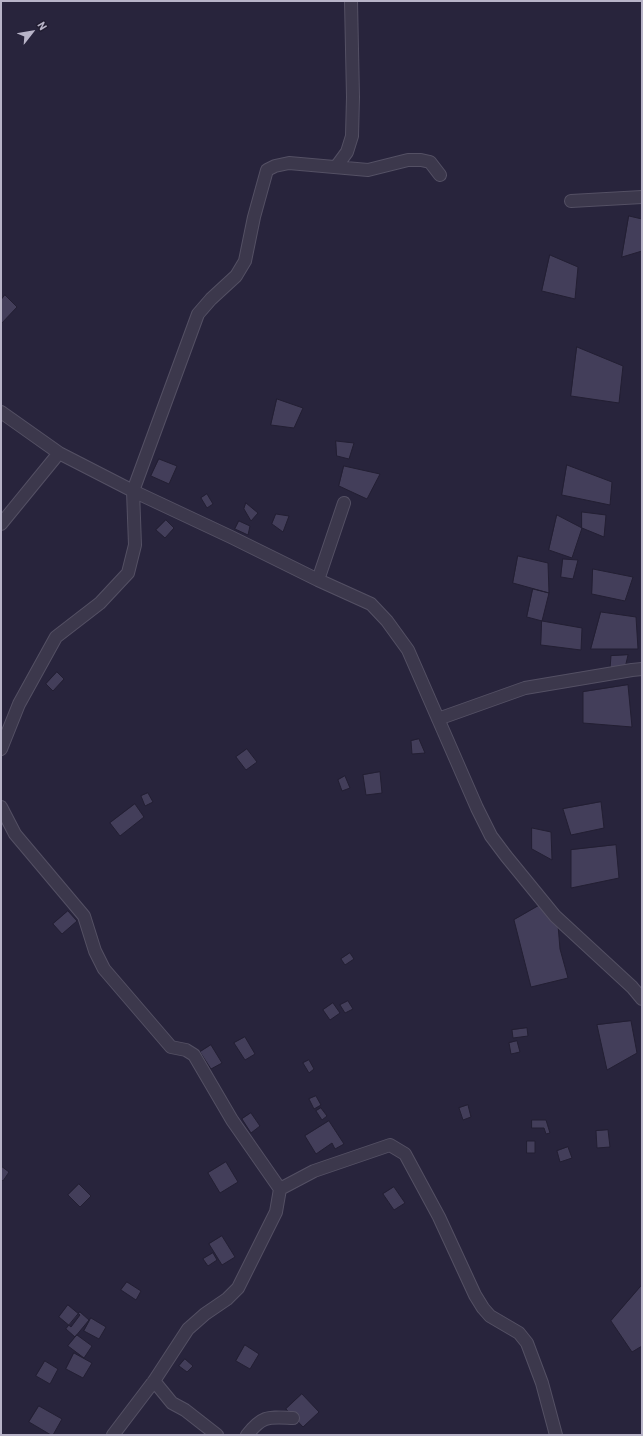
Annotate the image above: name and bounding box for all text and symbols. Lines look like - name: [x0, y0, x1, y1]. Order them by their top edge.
- north arrow: [12, 12, 52, 52]
- text: N: [35, 19, 50, 32]

